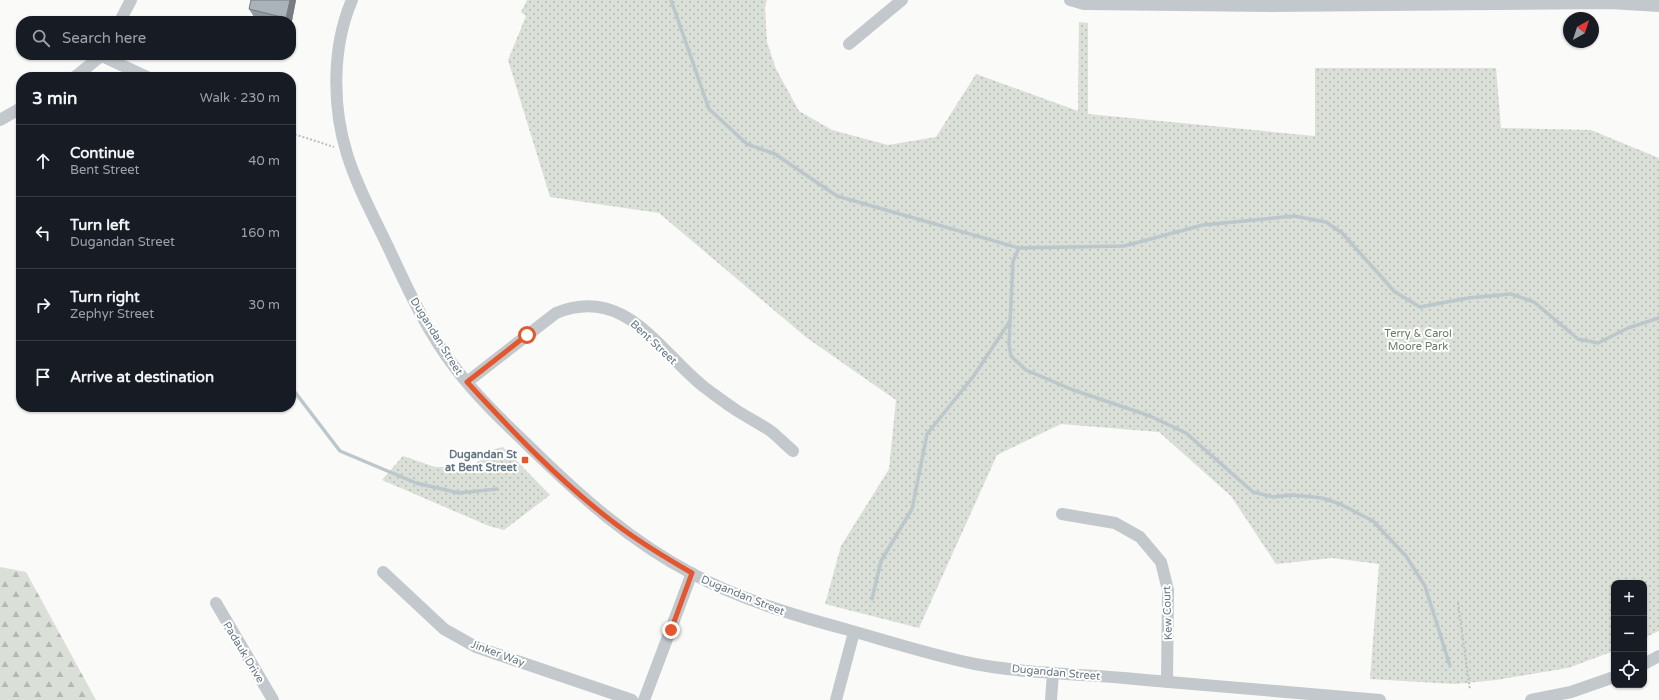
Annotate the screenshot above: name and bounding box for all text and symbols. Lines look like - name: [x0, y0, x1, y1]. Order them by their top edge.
- north arrow: [1563, 12, 1599, 48]
- search box: [16, 16, 296, 60]
- icon: search: [30, 27, 52, 49]
- text: Search here: [62, 29, 146, 47]
- text: 3 min: [32, 88, 77, 109]
- text: Walk · 230 m: [200, 90, 280, 106]
- text: Continue: [70, 144, 134, 162]
- icon: ahead: [32, 150, 54, 172]
- text: 40 m: [248, 153, 280, 169]
- text: Bent Street: [70, 162, 140, 178]
- text: Turn left: [70, 216, 130, 234]
- icon: left: [32, 222, 54, 244]
- text: 160 m: [240, 225, 280, 241]
- text: Dugandan Street: [70, 234, 175, 250]
- text: Turn right: [70, 288, 140, 306]
- icon: right: [32, 294, 54, 316]
- street label: Dugandan Street: [408, 295, 466, 377]
- text: 30 m: [248, 297, 280, 313]
- text: Zephyr Street: [70, 306, 154, 322]
- street label: Bent Street: [628, 318, 680, 367]
- route start: [518, 326, 536, 344]
- park label: Terry & Carol Moore Park: [1384, 327, 1452, 353]
- icon: arrive: [32, 366, 54, 388]
- text: Arrive at destination: [70, 368, 214, 386]
- place label: Dugandan St at Bent Street: [445, 448, 518, 474]
- marker: Dugandan St at Bent Street: [520, 455, 530, 465]
- street label: Dugandan Street: [699, 573, 786, 618]
- map controls: [1611, 580, 1647, 688]
- button: +: [1611, 580, 1647, 616]
- street label: Kew Court: [1160, 586, 1175, 640]
- button: −: [1611, 616, 1647, 652]
- street label: Padauk Drive: [220, 619, 267, 685]
- route end: [662, 621, 680, 639]
- street label: Jinker Way: [469, 638, 527, 669]
- button: locate: [1611, 652, 1647, 688]
- street label: Dugandan Street: [1011, 662, 1101, 683]

